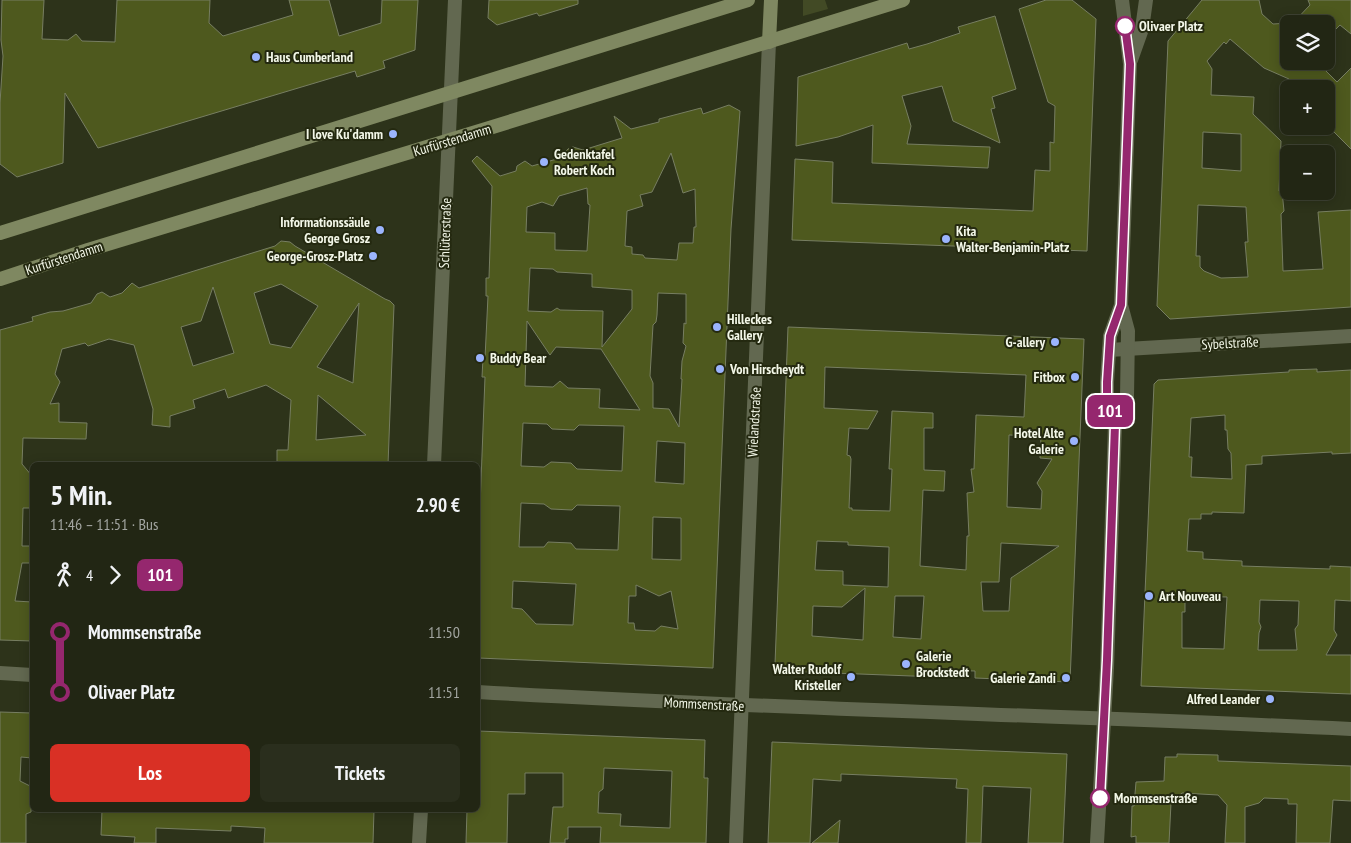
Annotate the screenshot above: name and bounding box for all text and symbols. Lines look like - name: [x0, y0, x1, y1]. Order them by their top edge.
- map controls: [1280, 15, 1335, 200]
- button: layers: [1280, 15, 1335, 70]
- marker: Olivaer Platz: [1115, 16, 1135, 36]
- place label: Olivaer Platz: [1139, 17, 1203, 35]
- place label: Haus Cumberland: [266, 48, 353, 66]
- marker: Haus Cumberland: [250, 51, 262, 63]
- button: +: [1280, 80, 1335, 135]
- street label: Kurfürstendamm: [411, 120, 493, 160]
- place label: I love Ku'damm: [306, 125, 383, 143]
- marker: I love Ku'damm: [387, 128, 399, 140]
- place label: Gedenktafel Robert Koch: [554, 145, 615, 179]
- button: −: [1280, 145, 1335, 200]
- marker: Gedenktafel Robert Koch: [538, 156, 550, 168]
- street label: Schlüterstraße: [435, 197, 455, 269]
- place label: Informationssäule George Grosz: [280, 213, 370, 247]
- place label: Kita Walter-Benjamin-Platz: [955, 222, 1069, 256]
- marker: Informationssäule George Grosz: [374, 224, 386, 236]
- marker: Kita Walter-Benjamin-Platz: [940, 233, 952, 245]
- street label: Kurfürstendamm: [23, 237, 105, 279]
- place label: George-Grosz-Platz: [267, 247, 363, 265]
- marker: George-Grosz-Platz: [367, 250, 379, 262]
- place label: Hilleckes Gallery: [727, 310, 772, 344]
- marker: Hilleckes Gallery: [711, 321, 723, 333]
- place label: G-allery: [1006, 333, 1045, 351]
- street label: Sybelstraße: [1201, 333, 1259, 353]
- marker: G-allery: [1049, 336, 1061, 348]
- place label: Buddy Bear: [490, 349, 547, 367]
- marker: Buddy Bear: [474, 352, 486, 364]
- place label: Von Hirscheydt: [729, 360, 804, 378]
- marker: Von Hirscheydt: [714, 363, 726, 375]
- place label: Fitbox: [1034, 368, 1066, 386]
- marker: Fitbox: [1069, 371, 1081, 383]
- street label: Wielandstraße: [743, 386, 765, 457]
- line badge: 101: [1081, 395, 1139, 427]
- text: 101: [1097, 399, 1123, 422]
- place label: Hotel Alte Galerie: [1014, 424, 1064, 458]
- marker: Hotel Alte Galerie: [1068, 435, 1080, 447]
- text: 5 Min.: [50, 476, 113, 513]
- text: 2.90 €: [416, 493, 460, 517]
- text: 11:46 – 11:51 · Bus: [50, 514, 158, 534]
- icon: walk: [50, 561, 78, 589]
- icon: forward: [101, 561, 129, 589]
- text: 101: [147, 563, 173, 586]
- text: 4: [86, 565, 93, 585]
- place label: Art Nouveau: [1158, 587, 1221, 605]
- marker: Art Nouveau: [1143, 590, 1155, 602]
- text: Mommsenstraße: [88, 620, 201, 644]
- text: 11:50: [428, 622, 460, 642]
- place label: Galerie Brockstedt: [916, 647, 969, 681]
- marker: Galerie Brockstedt: [900, 658, 912, 670]
- place label: Walter Rudolf Kristeller: [771, 660, 842, 694]
- place label: Galerie Zandi: [990, 669, 1056, 687]
- marker: Walter Rudolf Kristeller: [845, 671, 857, 683]
- marker: Galerie Zandi: [1060, 672, 1072, 684]
- text: Olivaer Platz: [88, 680, 175, 704]
- text: 11:51: [428, 682, 460, 702]
- place label: Alfred Leander: [1186, 690, 1261, 708]
- street label: Mommsenstraße: [663, 693, 745, 715]
- marker: Alfred Leander: [1264, 693, 1276, 705]
- button: Los: [50, 744, 250, 802]
- button: Tickets: [260, 744, 460, 802]
- marker: Mommsenstraße: [1090, 788, 1110, 808]
- place label: Mommsenstraße: [1114, 789, 1198, 807]

